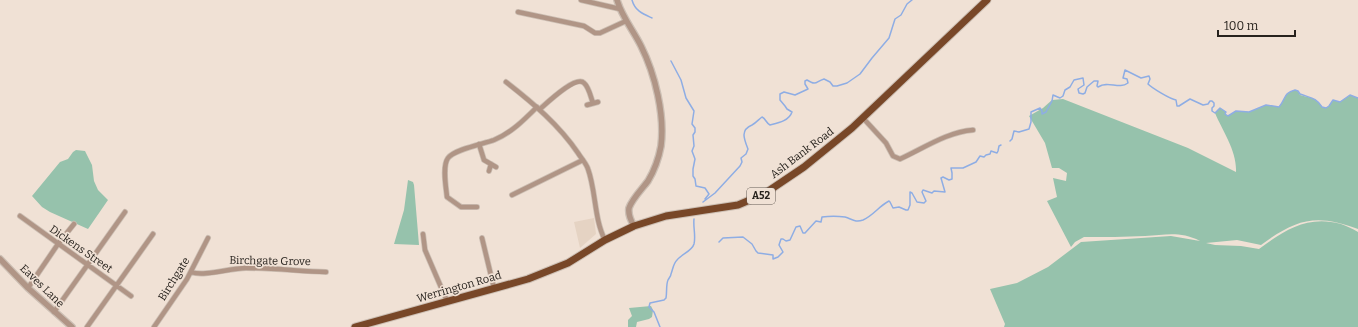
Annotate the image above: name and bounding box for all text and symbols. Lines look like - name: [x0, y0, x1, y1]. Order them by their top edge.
- scale bar: [1218, 12, 1295, 38]
- text: 100 m: [1224, 19, 1259, 33]
- street label: Ash Bank Road: [768, 125, 837, 181]
- road number: A52: [747, 188, 775, 204]
- street label: Dickens Street: [47, 223, 115, 275]
- street label: Birchgate Grove: [229, 254, 311, 268]
- street label: Birchgate: [156, 255, 192, 303]
- street label: Eaves Lane: [17, 262, 67, 310]
- street label: Werrington Road: [415, 269, 503, 305]

